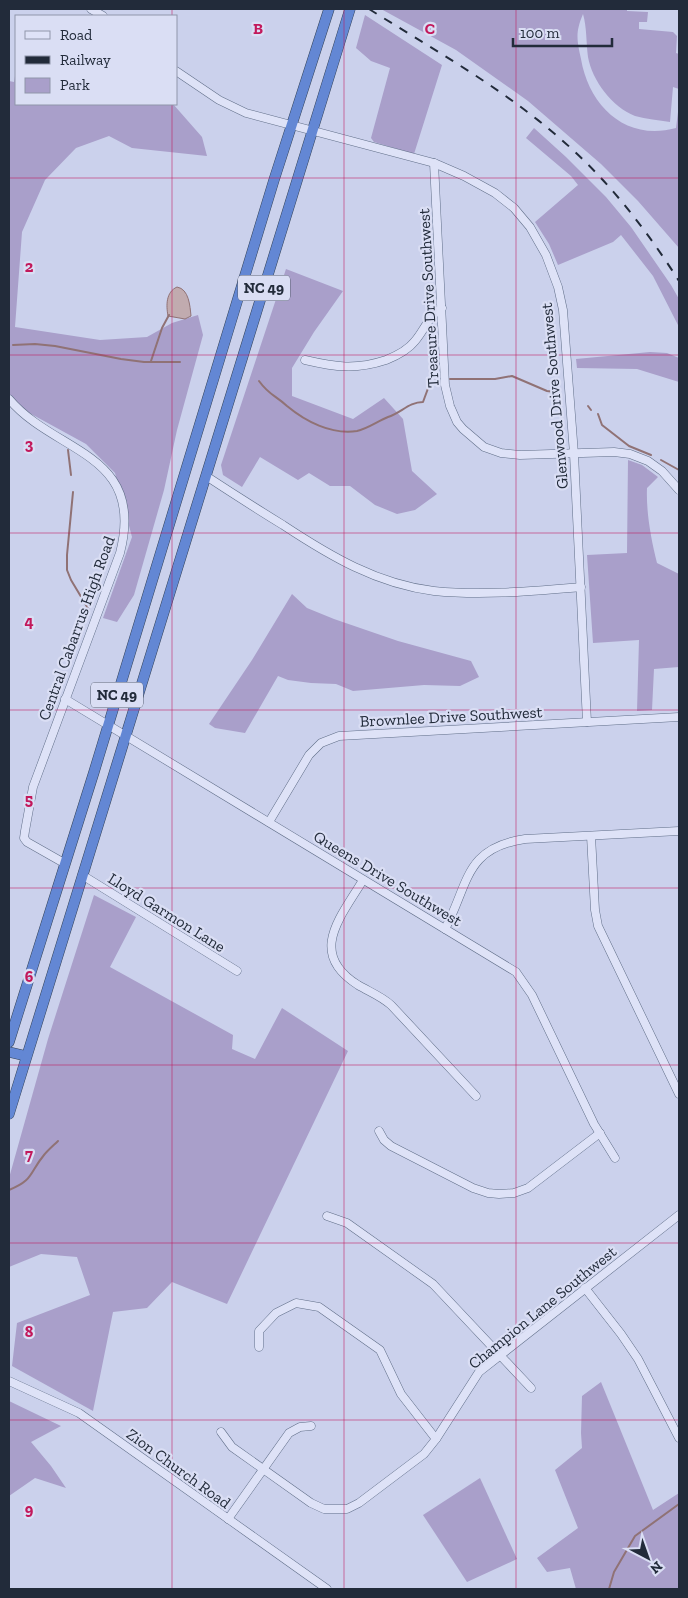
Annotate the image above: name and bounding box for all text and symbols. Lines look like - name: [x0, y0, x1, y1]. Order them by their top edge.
- legend: [15, 15, 178, 105]
- scale bar: [513, 15, 612, 47]
- text: B: [253, 19, 263, 38]
- text: C: [425, 19, 435, 38]
- text: 100 m: [520, 24, 559, 42]
- text: Road: [60, 26, 93, 44]
- text: Railway: [60, 51, 111, 69]
- text: Park: [60, 76, 90, 94]
- street label: Treasure Drive Southwest: [414, 208, 443, 388]
- text: 2: [25, 257, 34, 276]
- road number: NC 49: [238, 276, 290, 300]
- street label: Glenwood Drive Southwest: [537, 302, 572, 490]
- text: 3: [25, 435, 34, 454]
- street label: Central Cabarrus High Road: [34, 533, 119, 723]
- text: 4: [24, 612, 34, 631]
- road number: NC 49: [91, 682, 143, 708]
- street label: Brownlee Drive Southwest: [359, 702, 543, 731]
- text: 5: [25, 790, 33, 809]
- street label: Queens Drive Southwest: [310, 827, 465, 930]
- street label: Lloyd Garmon Lane: [105, 869, 229, 956]
- text: 6: [25, 967, 34, 986]
- text: 7: [25, 1145, 33, 1164]
- street label: Champion Lane Southwest: [465, 1242, 620, 1373]
- text: 8: [25, 1322, 34, 1341]
- street label: Zion Church Road: [123, 1424, 235, 1513]
- text: 9: [25, 1500, 34, 1519]
- north arrow: [623, 1533, 673, 1583]
- text: N: [646, 1558, 666, 1578]

